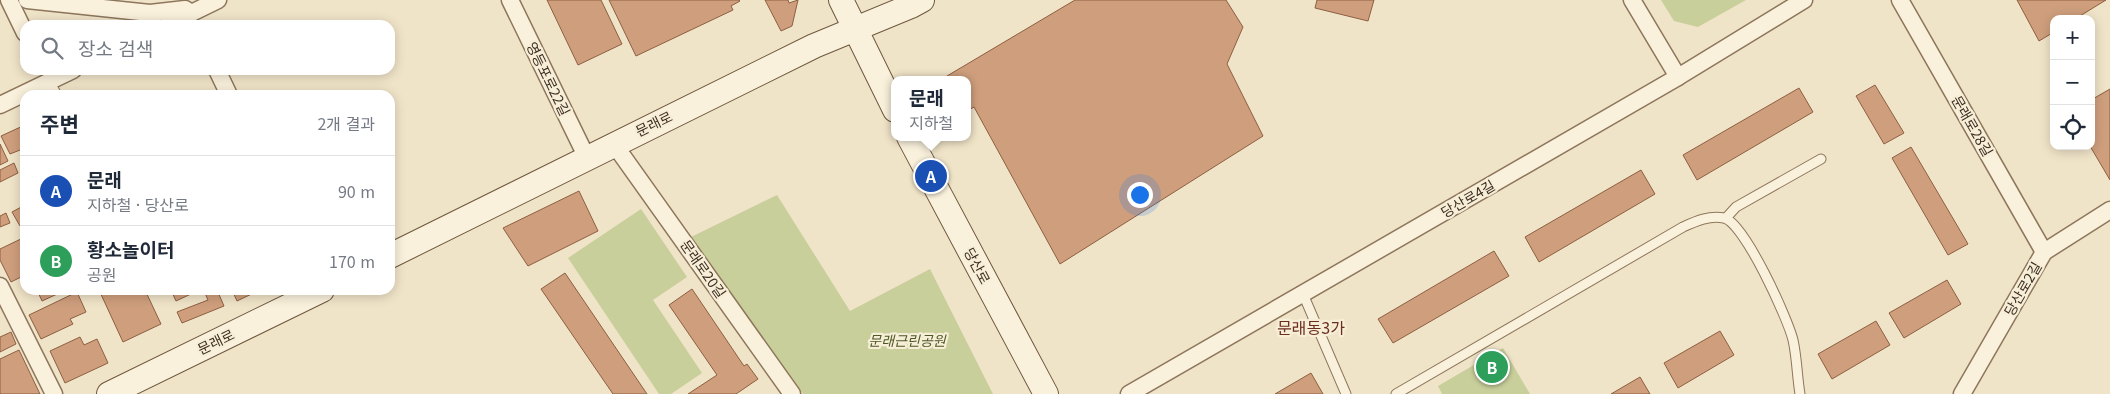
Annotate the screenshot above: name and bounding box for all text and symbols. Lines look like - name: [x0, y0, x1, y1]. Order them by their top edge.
- map controls: [2050, 15, 2095, 150]
- button: +: [2050, 15, 2095, 60]
- search box: [20, 20, 395, 75]
- icon: search: [38, 34, 66, 62]
- text: 장소 검색: [78, 34, 153, 61]
- street label: 영등포로22길: [522, 38, 575, 119]
- button: −: [2050, 60, 2095, 105]
- popup: [891, 76, 971, 141]
- text: 문래: [909, 83, 944, 110]
- street label: 문래로28길: [1947, 91, 1998, 160]
- button: locate: [2050, 105, 2095, 150]
- street label: 문래로: [632, 106, 675, 141]
- text: 주변: [40, 108, 79, 138]
- text: 지하철: [909, 110, 953, 134]
- text: 2개 결과: [317, 111, 375, 135]
- pin: A: [915, 157, 947, 195]
- text: 문래: [87, 165, 122, 192]
- street label: 당산로4길: [1437, 175, 1498, 222]
- text: A: [51, 179, 61, 203]
- text: 90 m: [338, 179, 375, 203]
- your location: [1127, 182, 1153, 208]
- text: 지하철 · 당산로: [87, 192, 189, 216]
- text: 황소놀이터: [87, 235, 174, 262]
- street label: 문래로20길: [676, 235, 731, 302]
- street label: 당산로: [960, 244, 996, 287]
- text: B: [51, 249, 61, 273]
- text: 170 m: [329, 249, 375, 273]
- street label: 당산로2길: [1999, 258, 2046, 319]
- text: 공원: [87, 262, 116, 286]
- district label: 문래동3가: [1277, 315, 1345, 339]
- street label: 문래로: [194, 324, 237, 359]
- park label: 문래근린공원: [868, 330, 947, 350]
- pin: B: [1476, 348, 1508, 386]

